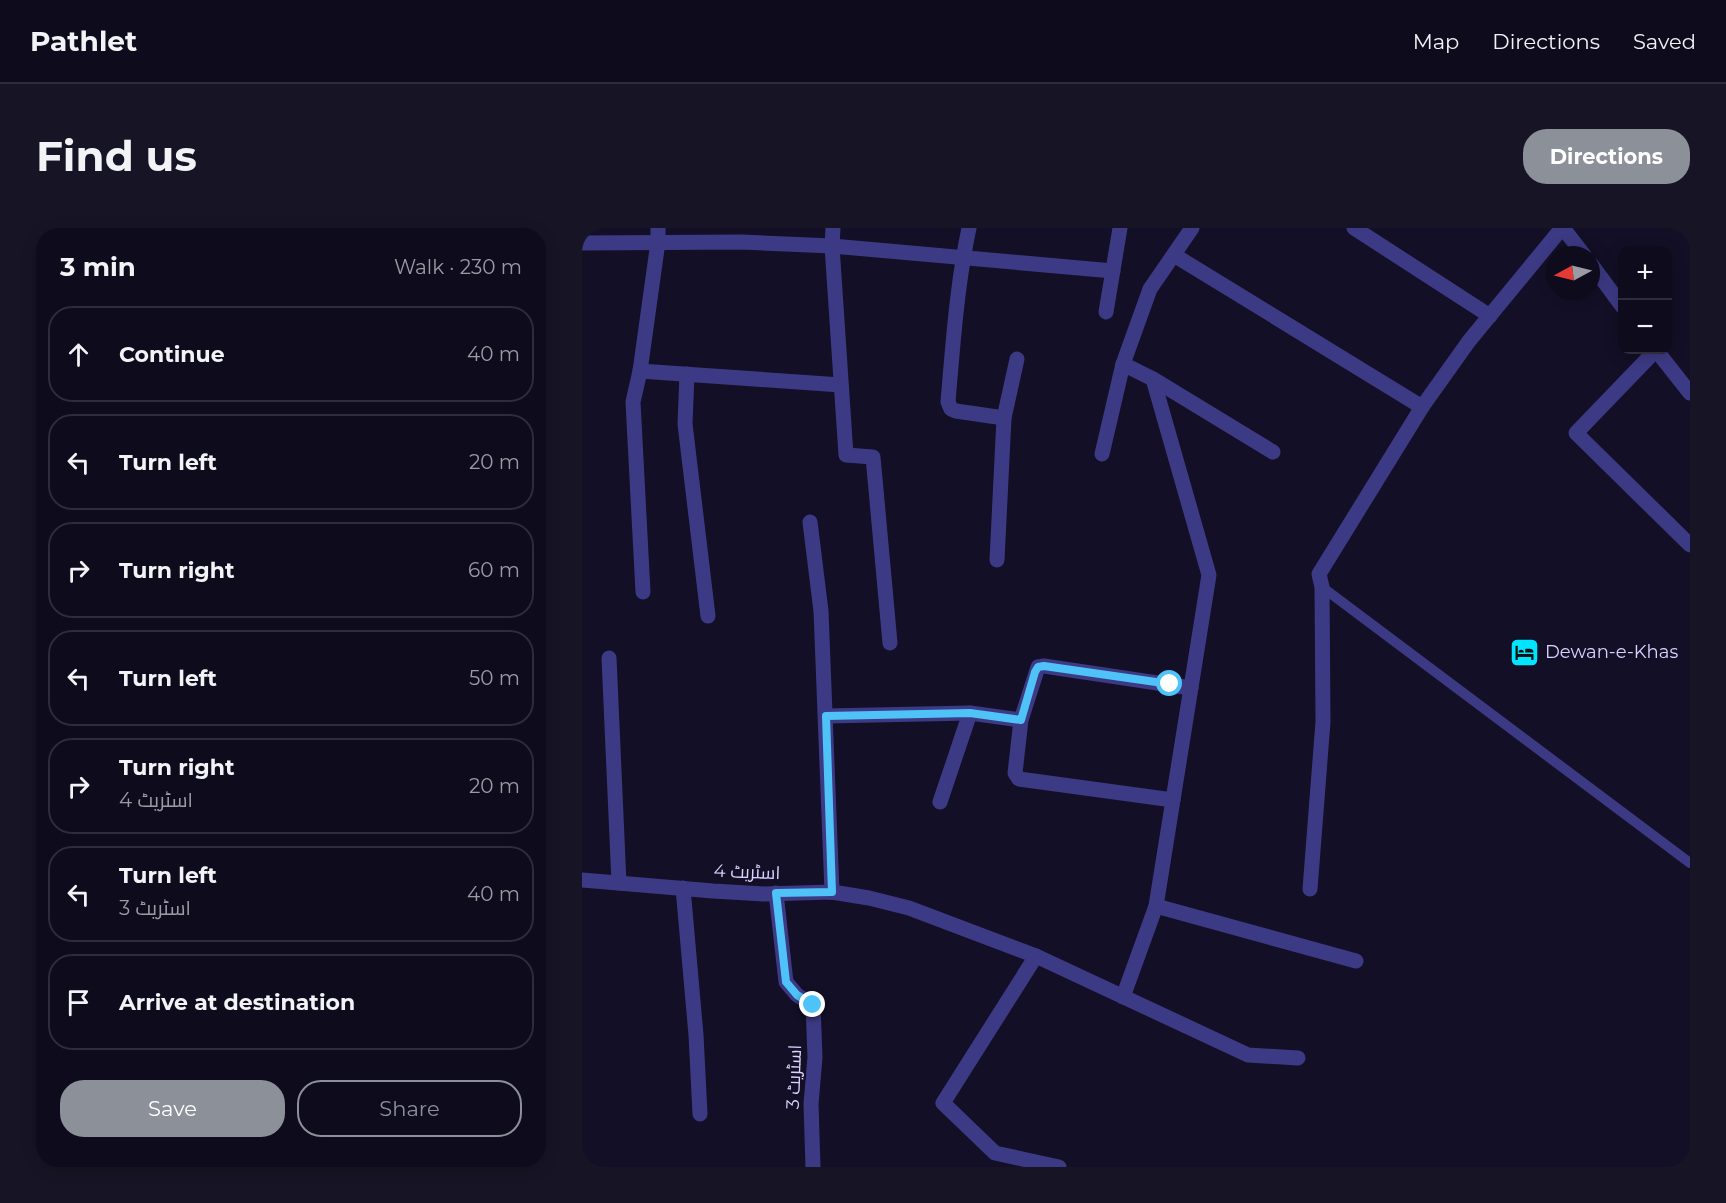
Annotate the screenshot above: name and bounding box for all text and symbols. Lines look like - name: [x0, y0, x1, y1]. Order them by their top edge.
- text: Pathlet: [30, 24, 137, 58]
- text: Map: [1413, 29, 1459, 54]
- text: Directions: [1492, 29, 1600, 54]
- text: Saved: [1633, 29, 1696, 54]
- button: Directions: [1523, 129, 1690, 184]
- text: Find us: [36, 130, 197, 182]
- north arrow: [1546, 246, 1600, 300]
- map controls: [1618, 246, 1672, 354]
- button: +: [1618, 246, 1672, 300]
- text: 3 min: [60, 251, 136, 283]
- text: Walk · 230 m: [394, 255, 522, 279]
- button: −: [1618, 300, 1672, 354]
- icon: ahead: [62, 338, 95, 371]
- text: Continue: [119, 341, 225, 368]
- text: 40 m: [467, 342, 520, 366]
- icon: left: [62, 446, 95, 479]
- text: Turn left: [119, 449, 217, 476]
- text: 20 m: [469, 450, 520, 474]
- icon: right: [62, 554, 95, 587]
- text: Turn right: [119, 557, 234, 584]
- text: 60 m: [468, 558, 520, 582]
- hotel icon: Dewan-e-Khas: [1508, 636, 1540, 668]
- place label: Dewan-e-Khas: [1545, 641, 1678, 663]
- icon: left: [62, 662, 95, 695]
- text: Turn left: [119, 665, 217, 692]
- text: 50 m: [469, 666, 520, 690]
- route start: [1156, 670, 1182, 696]
- text: Turn right: [119, 754, 234, 781]
- icon: right: [62, 770, 95, 803]
- text: 20 m: [469, 774, 520, 798]
- text: اسٹریٹ 4: [119, 788, 193, 812]
- street label: اسٹریٹ 4: [713, 860, 781, 884]
- text: Turn left: [119, 862, 217, 889]
- icon: left: [62, 878, 95, 911]
- text: 40 m: [467, 882, 520, 906]
- text: اسٹریٹ 3: [119, 896, 191, 920]
- icon: arrive: [62, 986, 95, 1019]
- text: Arrive at destination: [119, 989, 355, 1016]
- route end: [799, 991, 825, 1017]
- street label: اسٹریٹ 3: [782, 1044, 806, 1110]
- button: Save: [60, 1080, 285, 1137]
- button: Share: [297, 1080, 522, 1137]

